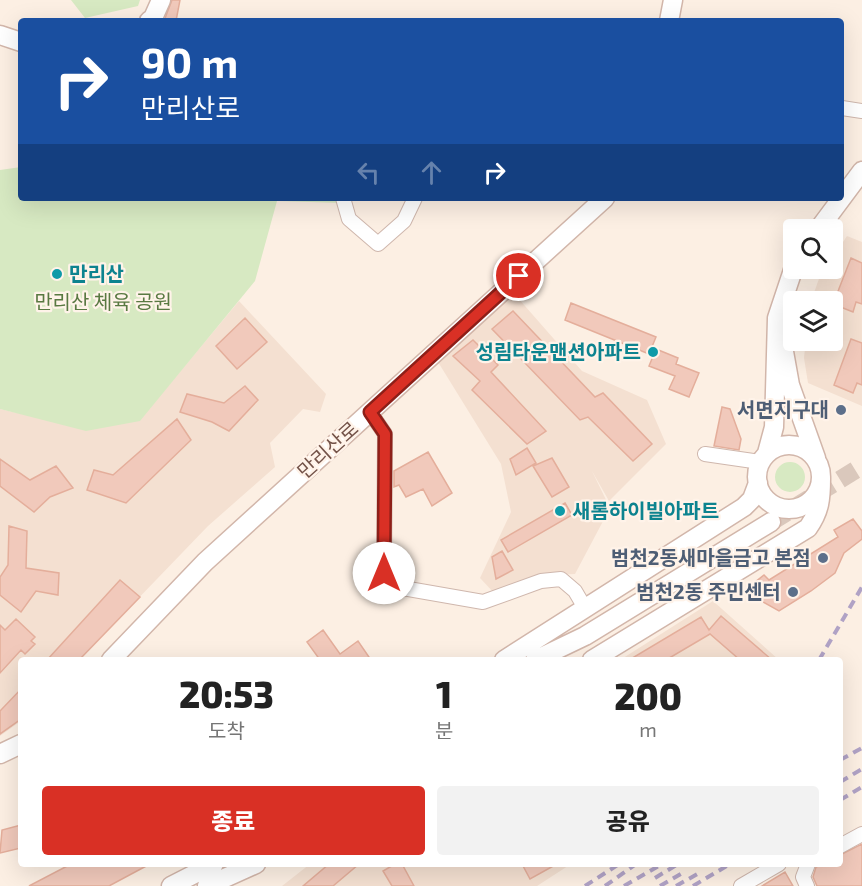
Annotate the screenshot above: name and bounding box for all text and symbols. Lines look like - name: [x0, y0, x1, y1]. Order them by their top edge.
- text: 90 m: [141, 36, 238, 86]
- icon: right: [42, 42, 120, 120]
- text: 만리산로: [141, 91, 240, 123]
- icon: left: [352, 156, 385, 189]
- icon: ahead: [415, 156, 448, 189]
- icon: right: [478, 156, 511, 189]
- map controls: [783, 219, 843, 351]
- button: search: [783, 219, 843, 279]
- pin: [493, 250, 544, 301]
- icon: arrive: [502, 259, 535, 292]
- place label: 만리산: [69, 261, 124, 285]
- marker: 만리산: [50, 267, 64, 281]
- park label: 만리산 체육 공원: [34, 289, 172, 313]
- button: layers: [783, 291, 843, 351]
- place label: 성림타운맨션아파트: [475, 339, 641, 363]
- marker: 성림타운맨션아파트: [646, 345, 660, 359]
- place label: 서면지구대: [737, 397, 829, 421]
- marker: 서면지구대: [834, 403, 848, 417]
- street label: 만리산로: [292, 416, 363, 483]
- place label: 새롬하이빌아파트: [572, 498, 719, 522]
- marker: 새롬하이빌아파트: [553, 504, 567, 518]
- position arrow: [352, 541, 416, 605]
- place label: 범천2동새마을금고 본점: [611, 545, 811, 569]
- marker: 범천2동새마을금고 본점: [816, 551, 830, 565]
- place label: 범천2동 주민센터: [636, 579, 781, 603]
- marker: 범천2동 주민센터: [786, 585, 800, 599]
- text: 20:53: [179, 672, 274, 715]
- text: 1: [436, 672, 452, 715]
- text: 200: [614, 674, 682, 717]
- text: m: [639, 717, 657, 741]
- text: 도착: [208, 718, 245, 742]
- text: 분: [435, 718, 453, 742]
- button: 종료: [42, 786, 425, 855]
- button: 공유: [437, 786, 819, 855]

